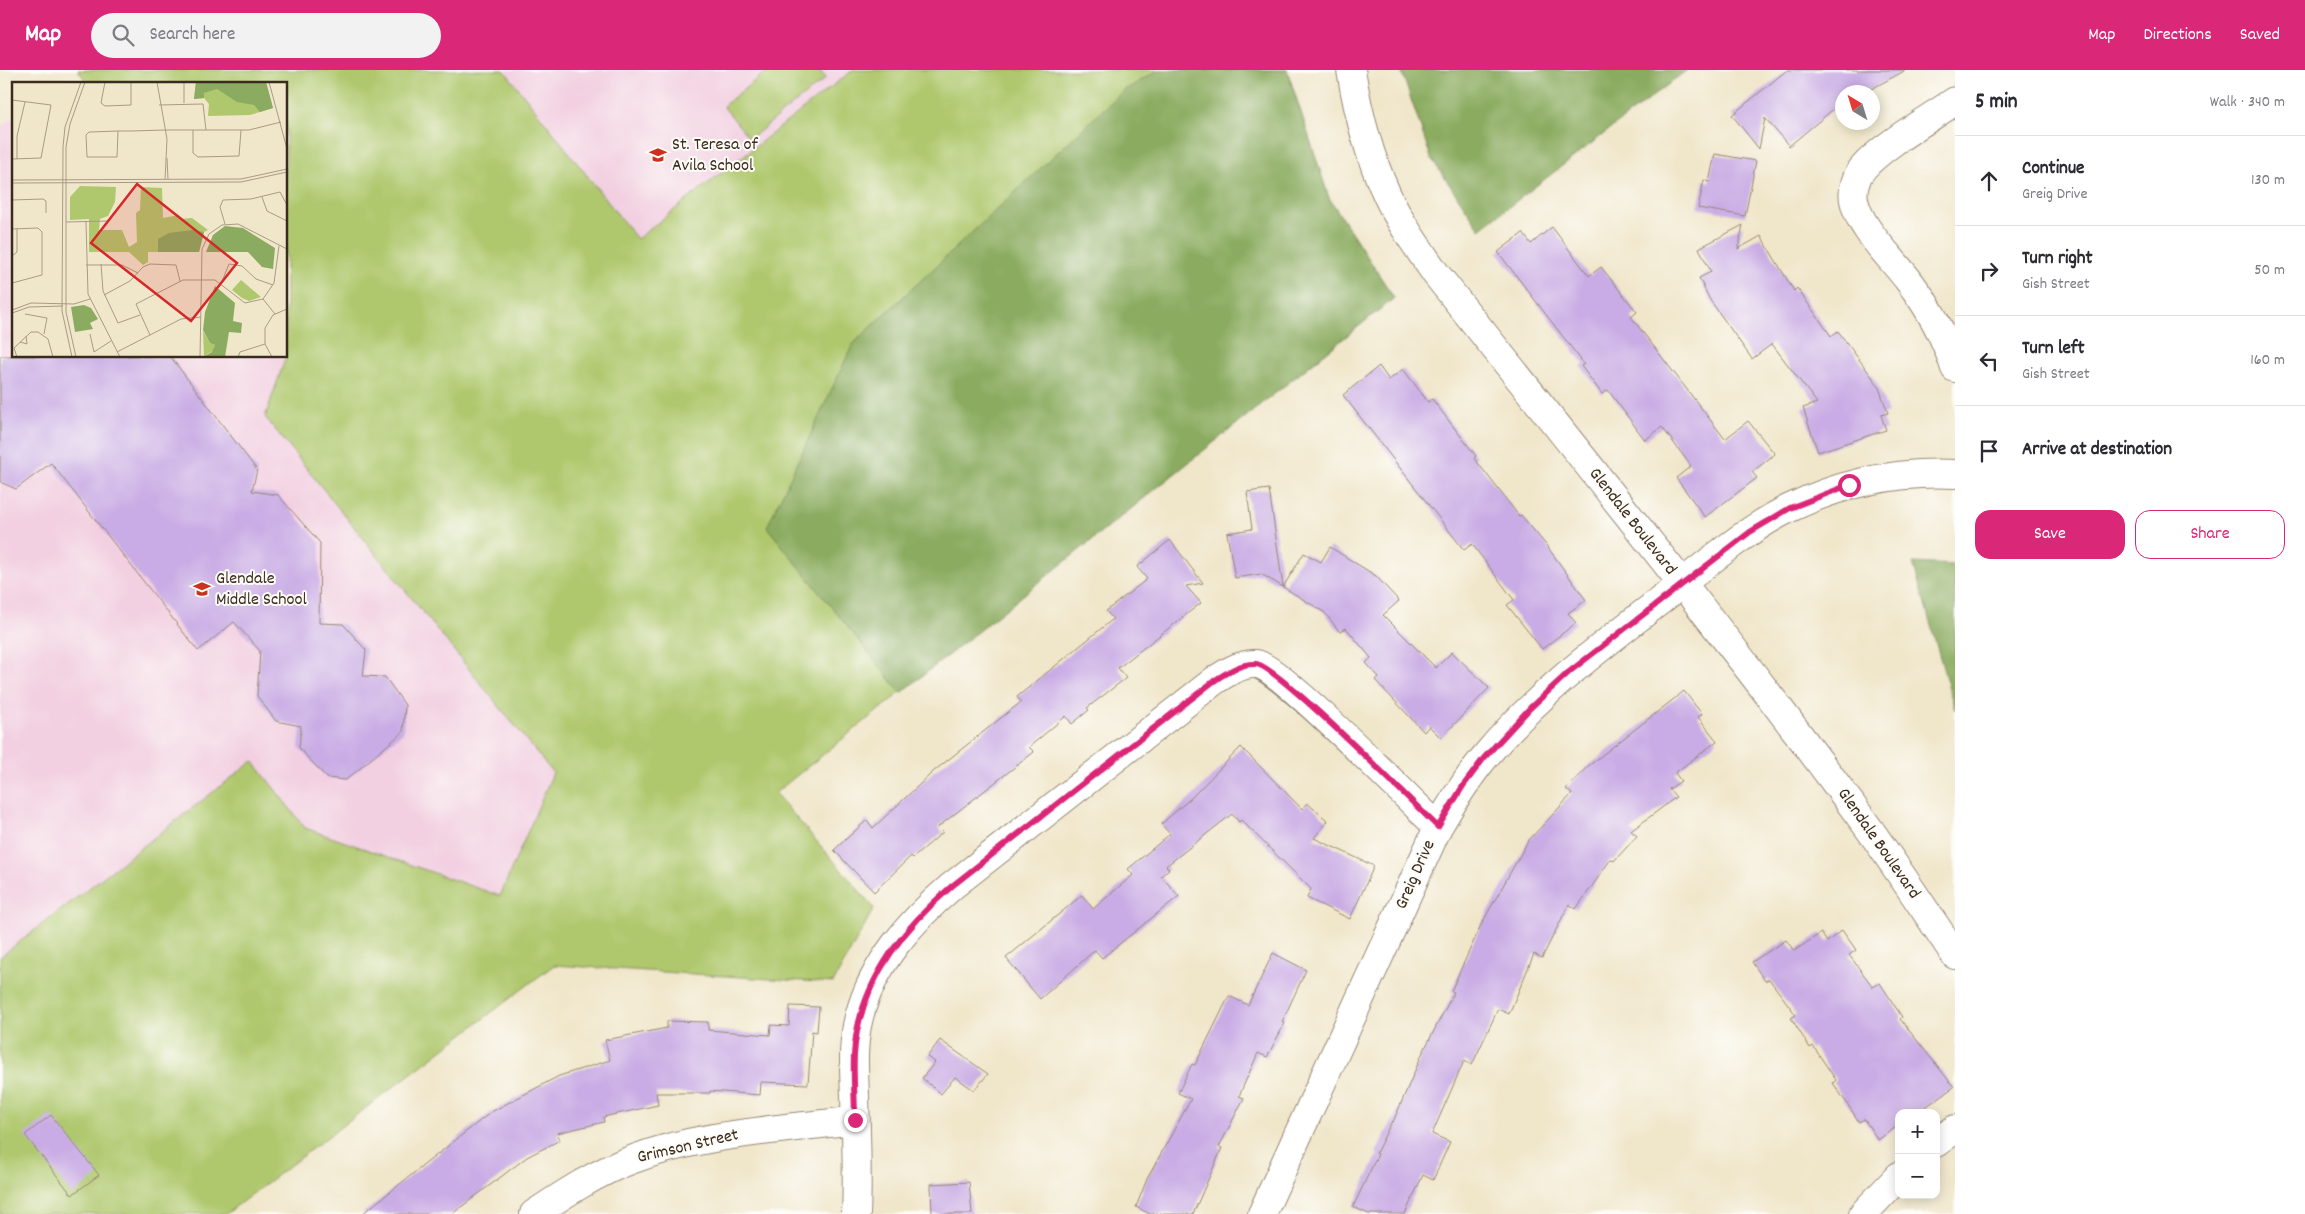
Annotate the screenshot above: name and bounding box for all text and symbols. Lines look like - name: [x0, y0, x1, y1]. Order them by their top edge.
- search box: [91, 13, 441, 58]
- text: Map: [25, 18, 61, 52]
- icon: search: [109, 21, 137, 49]
- text: Search here: [149, 22, 235, 49]
- text: Map: [2088, 23, 2115, 48]
- text: Directions: [2143, 23, 2212, 48]
- text: Saved: [2240, 23, 2280, 48]
- inset map: [12, 82, 288, 358]
- north arrow: [1835, 85, 1880, 130]
- text: 5 min: [1975, 88, 2018, 118]
- text: Walk · 340 m: [2210, 91, 2285, 114]
- place label: St. Teresa of Avila School: [672, 133, 759, 179]
- school or university icon: St. Teresa of Avila School: [648, 145, 668, 165]
- text: Continue: [2022, 156, 2084, 183]
- icon: ahead: [1975, 167, 2003, 195]
- text: 130 m: [2251, 169, 2285, 192]
- text: Greig Drive: [2022, 183, 2088, 206]
- text: Turn right: [2022, 246, 2093, 273]
- icon: right: [1975, 257, 2003, 285]
- text: 50 m: [2254, 259, 2285, 282]
- text: Gish Street: [2022, 273, 2090, 296]
- text: Turn left: [2022, 336, 2085, 363]
- icon: left: [1975, 347, 2003, 375]
- text: 160 m: [2250, 349, 2285, 372]
- text: Gish Street: [2022, 363, 2090, 386]
- icon: arrive: [1975, 437, 2003, 465]
- text: Arrive at destination: [2022, 437, 2172, 464]
- street label: Glendale Boulevard: [1582, 463, 1682, 581]
- route start: [1838, 474, 1861, 497]
- button: Save: [1975, 510, 2125, 559]
- button: Share: [2135, 510, 2285, 559]
- place label: Glendale Middle School: [216, 567, 307, 613]
- school or university icon: Glendale Middle School: [192, 579, 212, 599]
- street label: Glendale Boulevard: [1830, 783, 1926, 905]
- street label: Greig Drive: [1390, 836, 1442, 914]
- route end: [844, 1109, 867, 1132]
- map controls: [1895, 1109, 1940, 1199]
- button: +: [1895, 1109, 1940, 1154]
- street label: Grimson Street: [635, 1123, 741, 1171]
- button: −: [1895, 1154, 1940, 1199]

